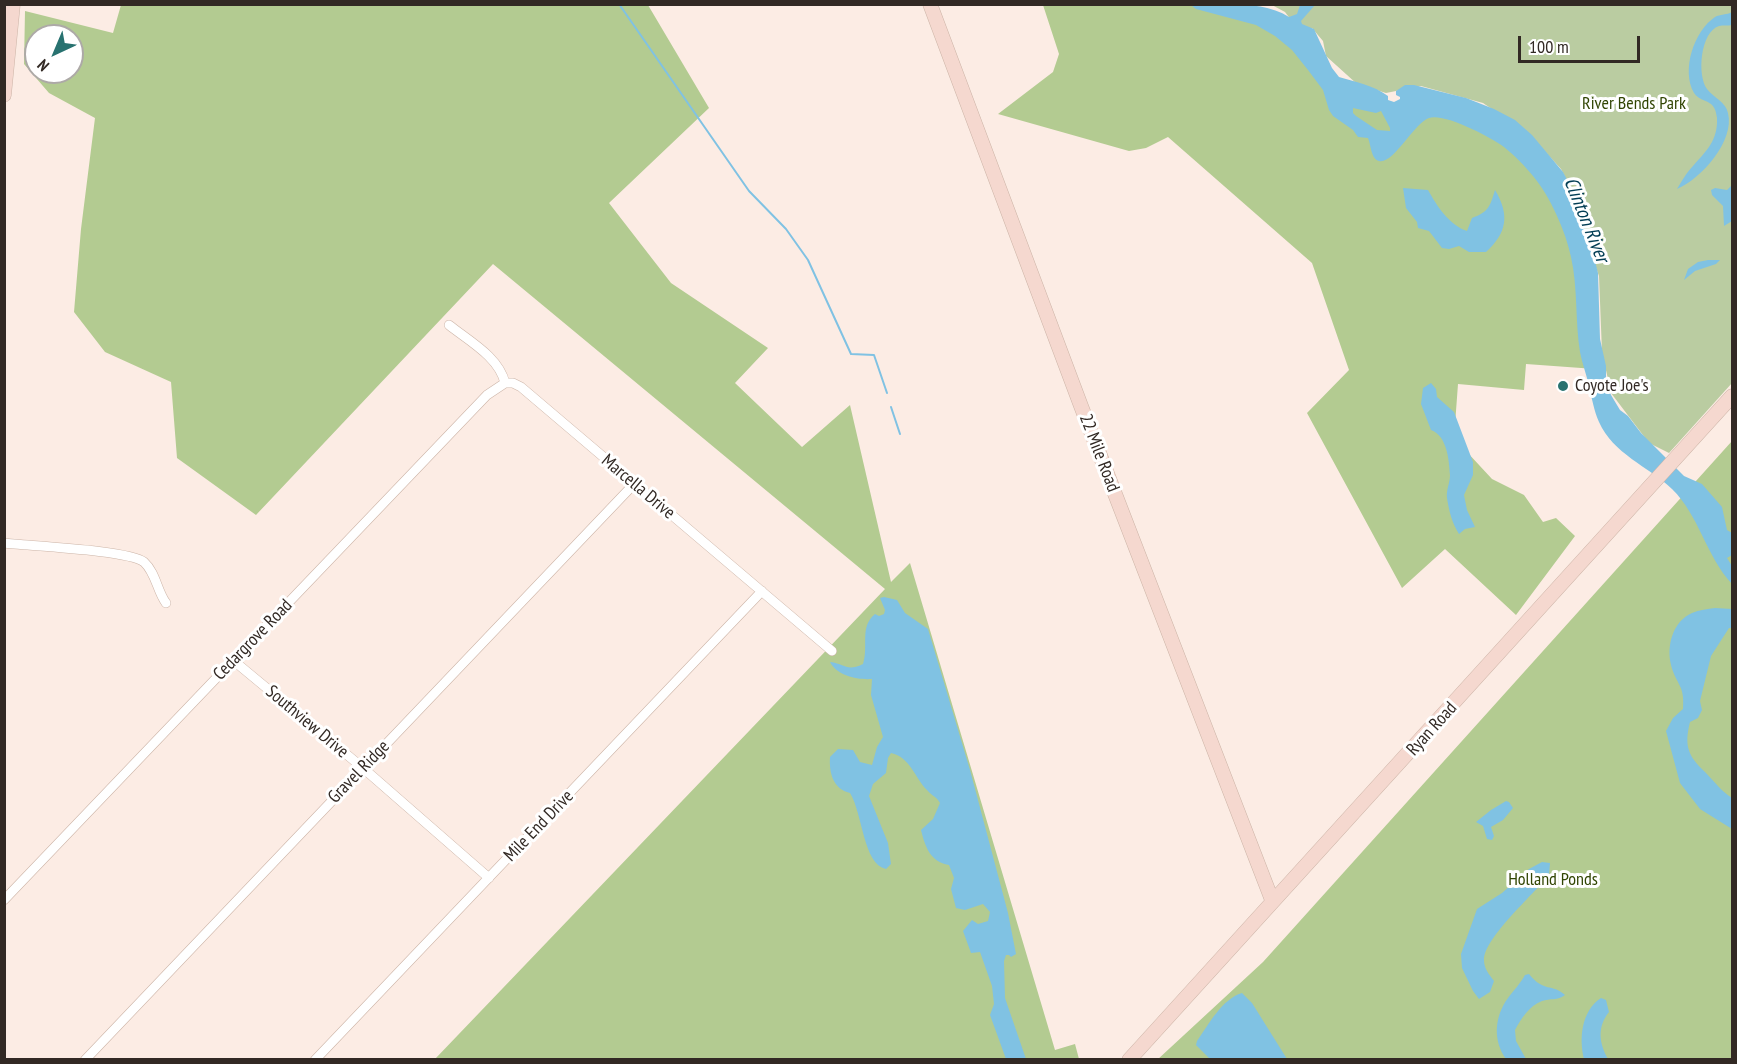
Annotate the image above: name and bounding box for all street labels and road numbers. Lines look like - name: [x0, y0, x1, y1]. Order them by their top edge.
- street label: 22 Mile Road: [1074, 411, 1124, 495]
- street label: Marcella Drive: [597, 450, 679, 524]
- street label: Cedargrove Road: [209, 595, 297, 685]
- street label: Southview Drive: [261, 681, 353, 763]
- street label: Ryan Road: [1402, 698, 1462, 760]
- street label: Gravel Ridge: [324, 736, 394, 808]
- street label: Mile End Drive: [500, 786, 578, 866]

